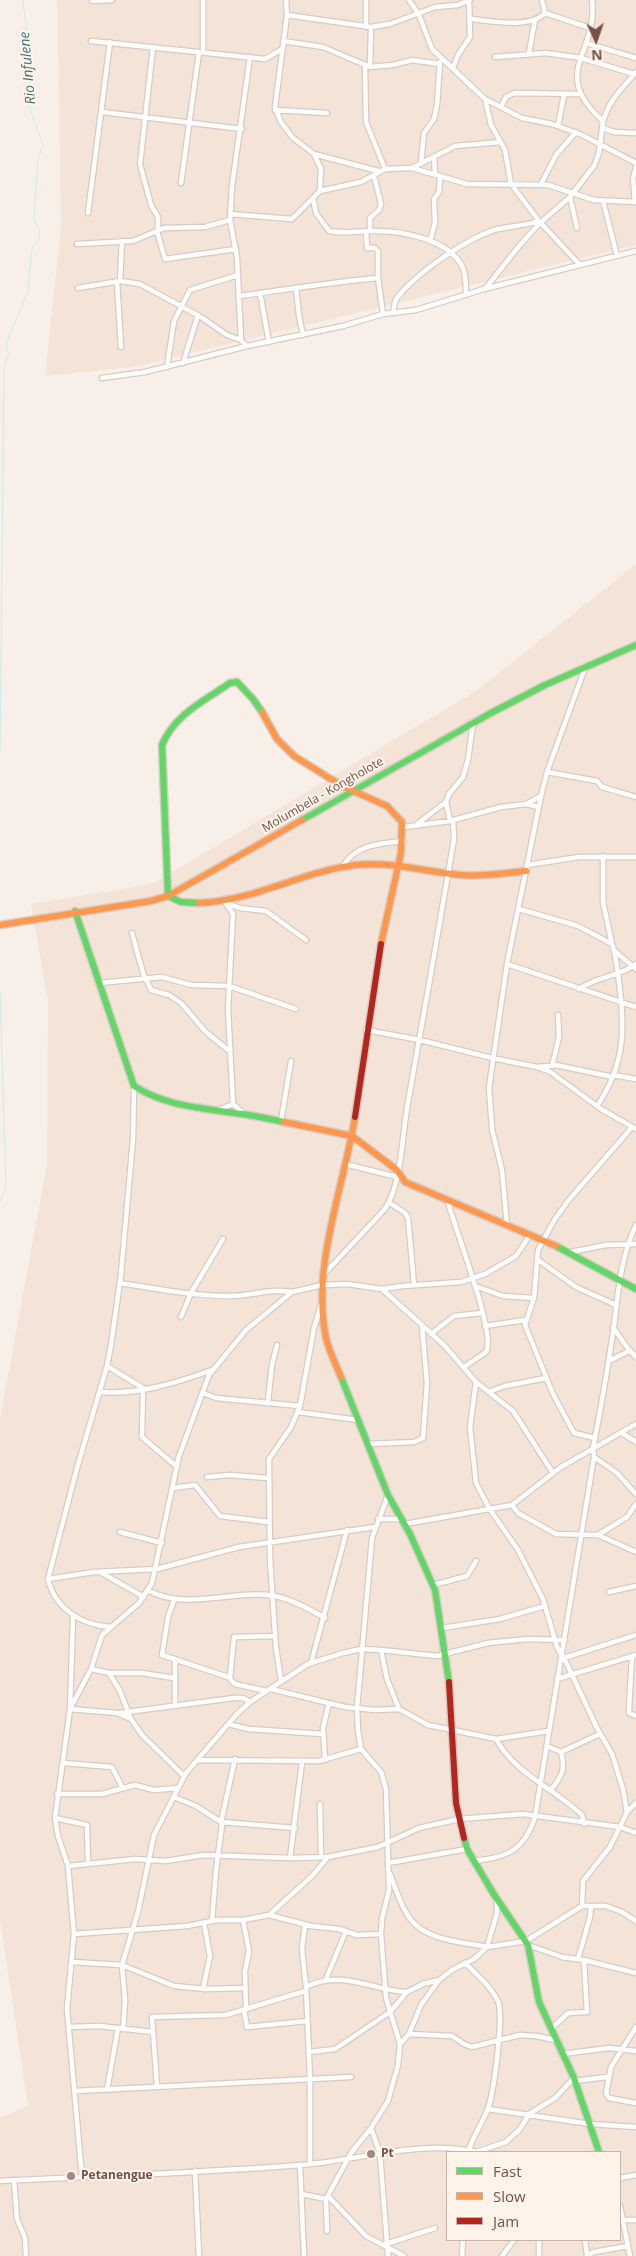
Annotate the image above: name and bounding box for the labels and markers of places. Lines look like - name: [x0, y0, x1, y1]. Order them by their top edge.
- place label: Pt: [381, 2147, 394, 2161]
- marker: Pt: [365, 2148, 377, 2160]
- place label: Petanengue: [81, 2169, 153, 2183]
- marker: Petanengue: [65, 2170, 77, 2182]

